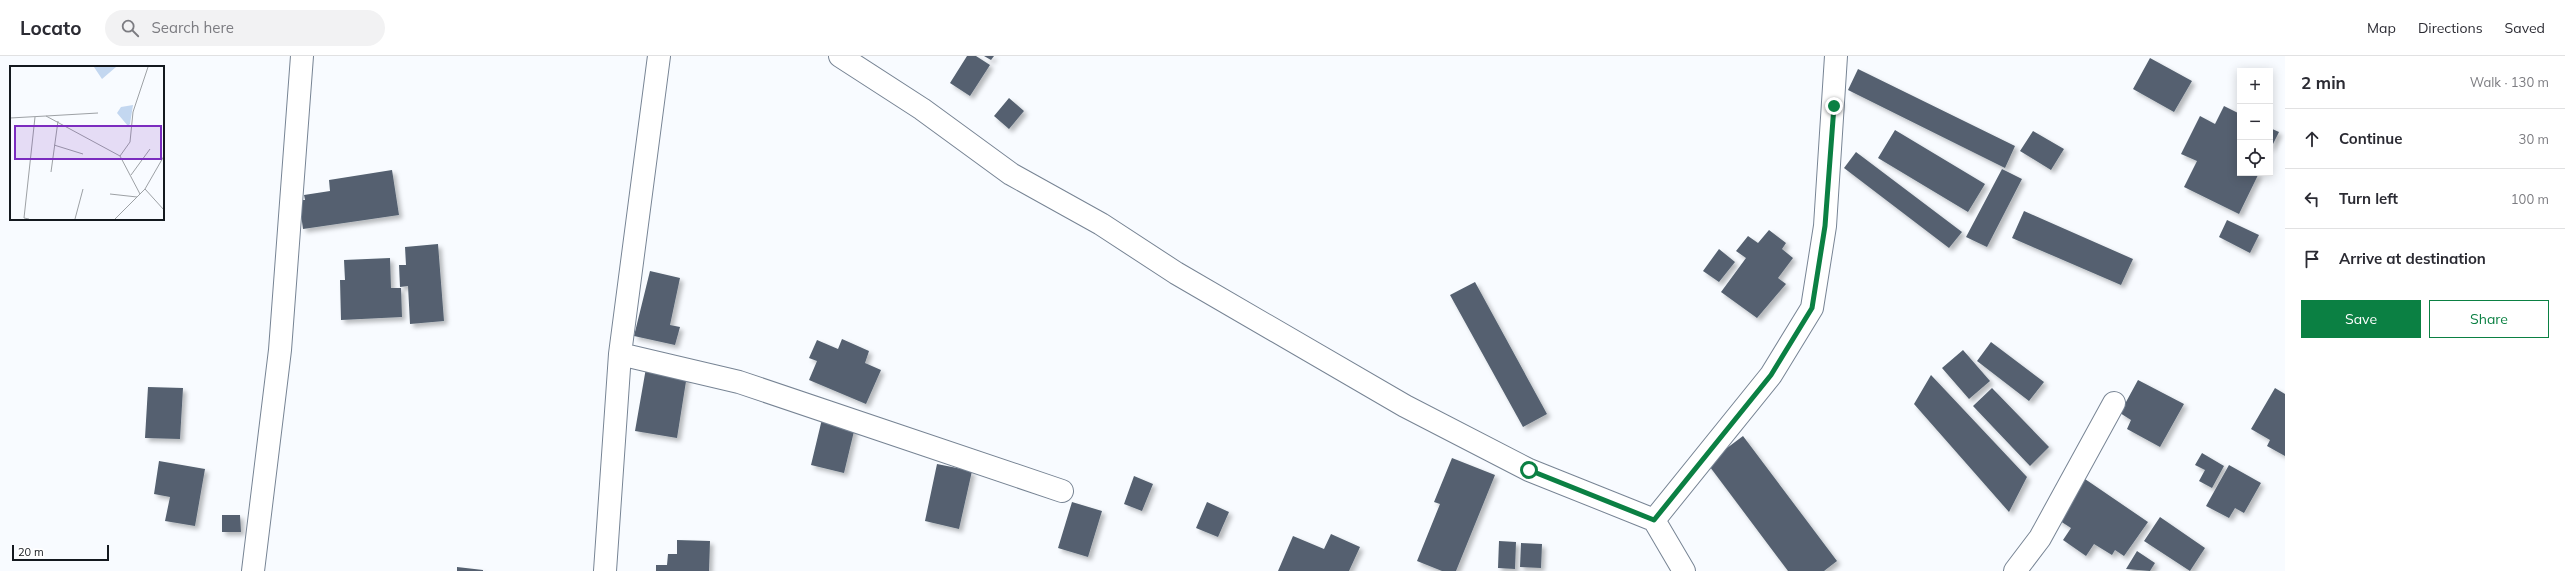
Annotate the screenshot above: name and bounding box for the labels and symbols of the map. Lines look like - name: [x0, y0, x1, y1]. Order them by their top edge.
- inset map: [10, 66, 164, 220]
- route end: [1825, 97, 1843, 115]
- route start: [1520, 461, 1538, 479]
- scale bar: [12, 543, 109, 562]

